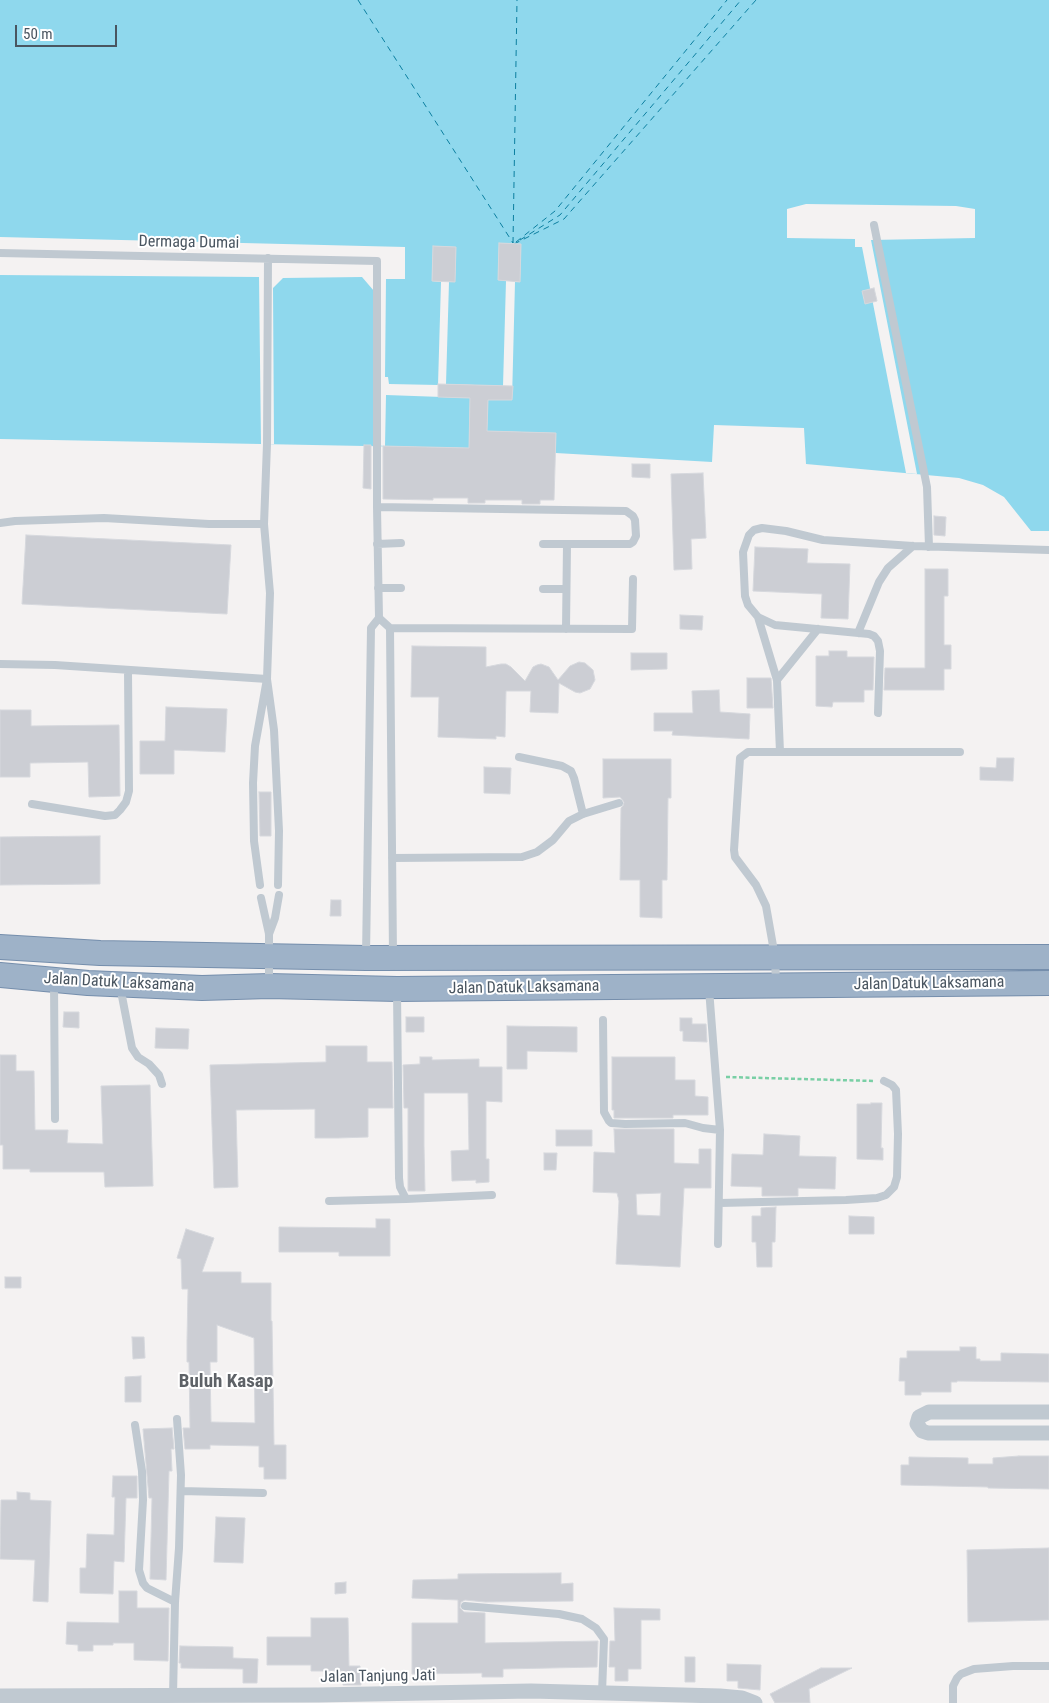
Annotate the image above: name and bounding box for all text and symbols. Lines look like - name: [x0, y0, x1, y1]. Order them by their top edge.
- scale bar: [18, 15, 120, 47]
- text: 50 m: [23, 25, 53, 43]
- street label: Dermaga Dumai: [138, 233, 240, 253]
- street label: Jalan Datuk Laksamana: [43, 969, 195, 997]
- street label: Jalan Datuk Laksamana: [853, 973, 1005, 995]
- street label: Jalan Datuk Laksamana: [448, 977, 600, 999]
- district label: Buluh Kasap: [179, 1371, 273, 1393]
- street label: Jalan Tanjung Jati: [320, 1666, 436, 1688]

